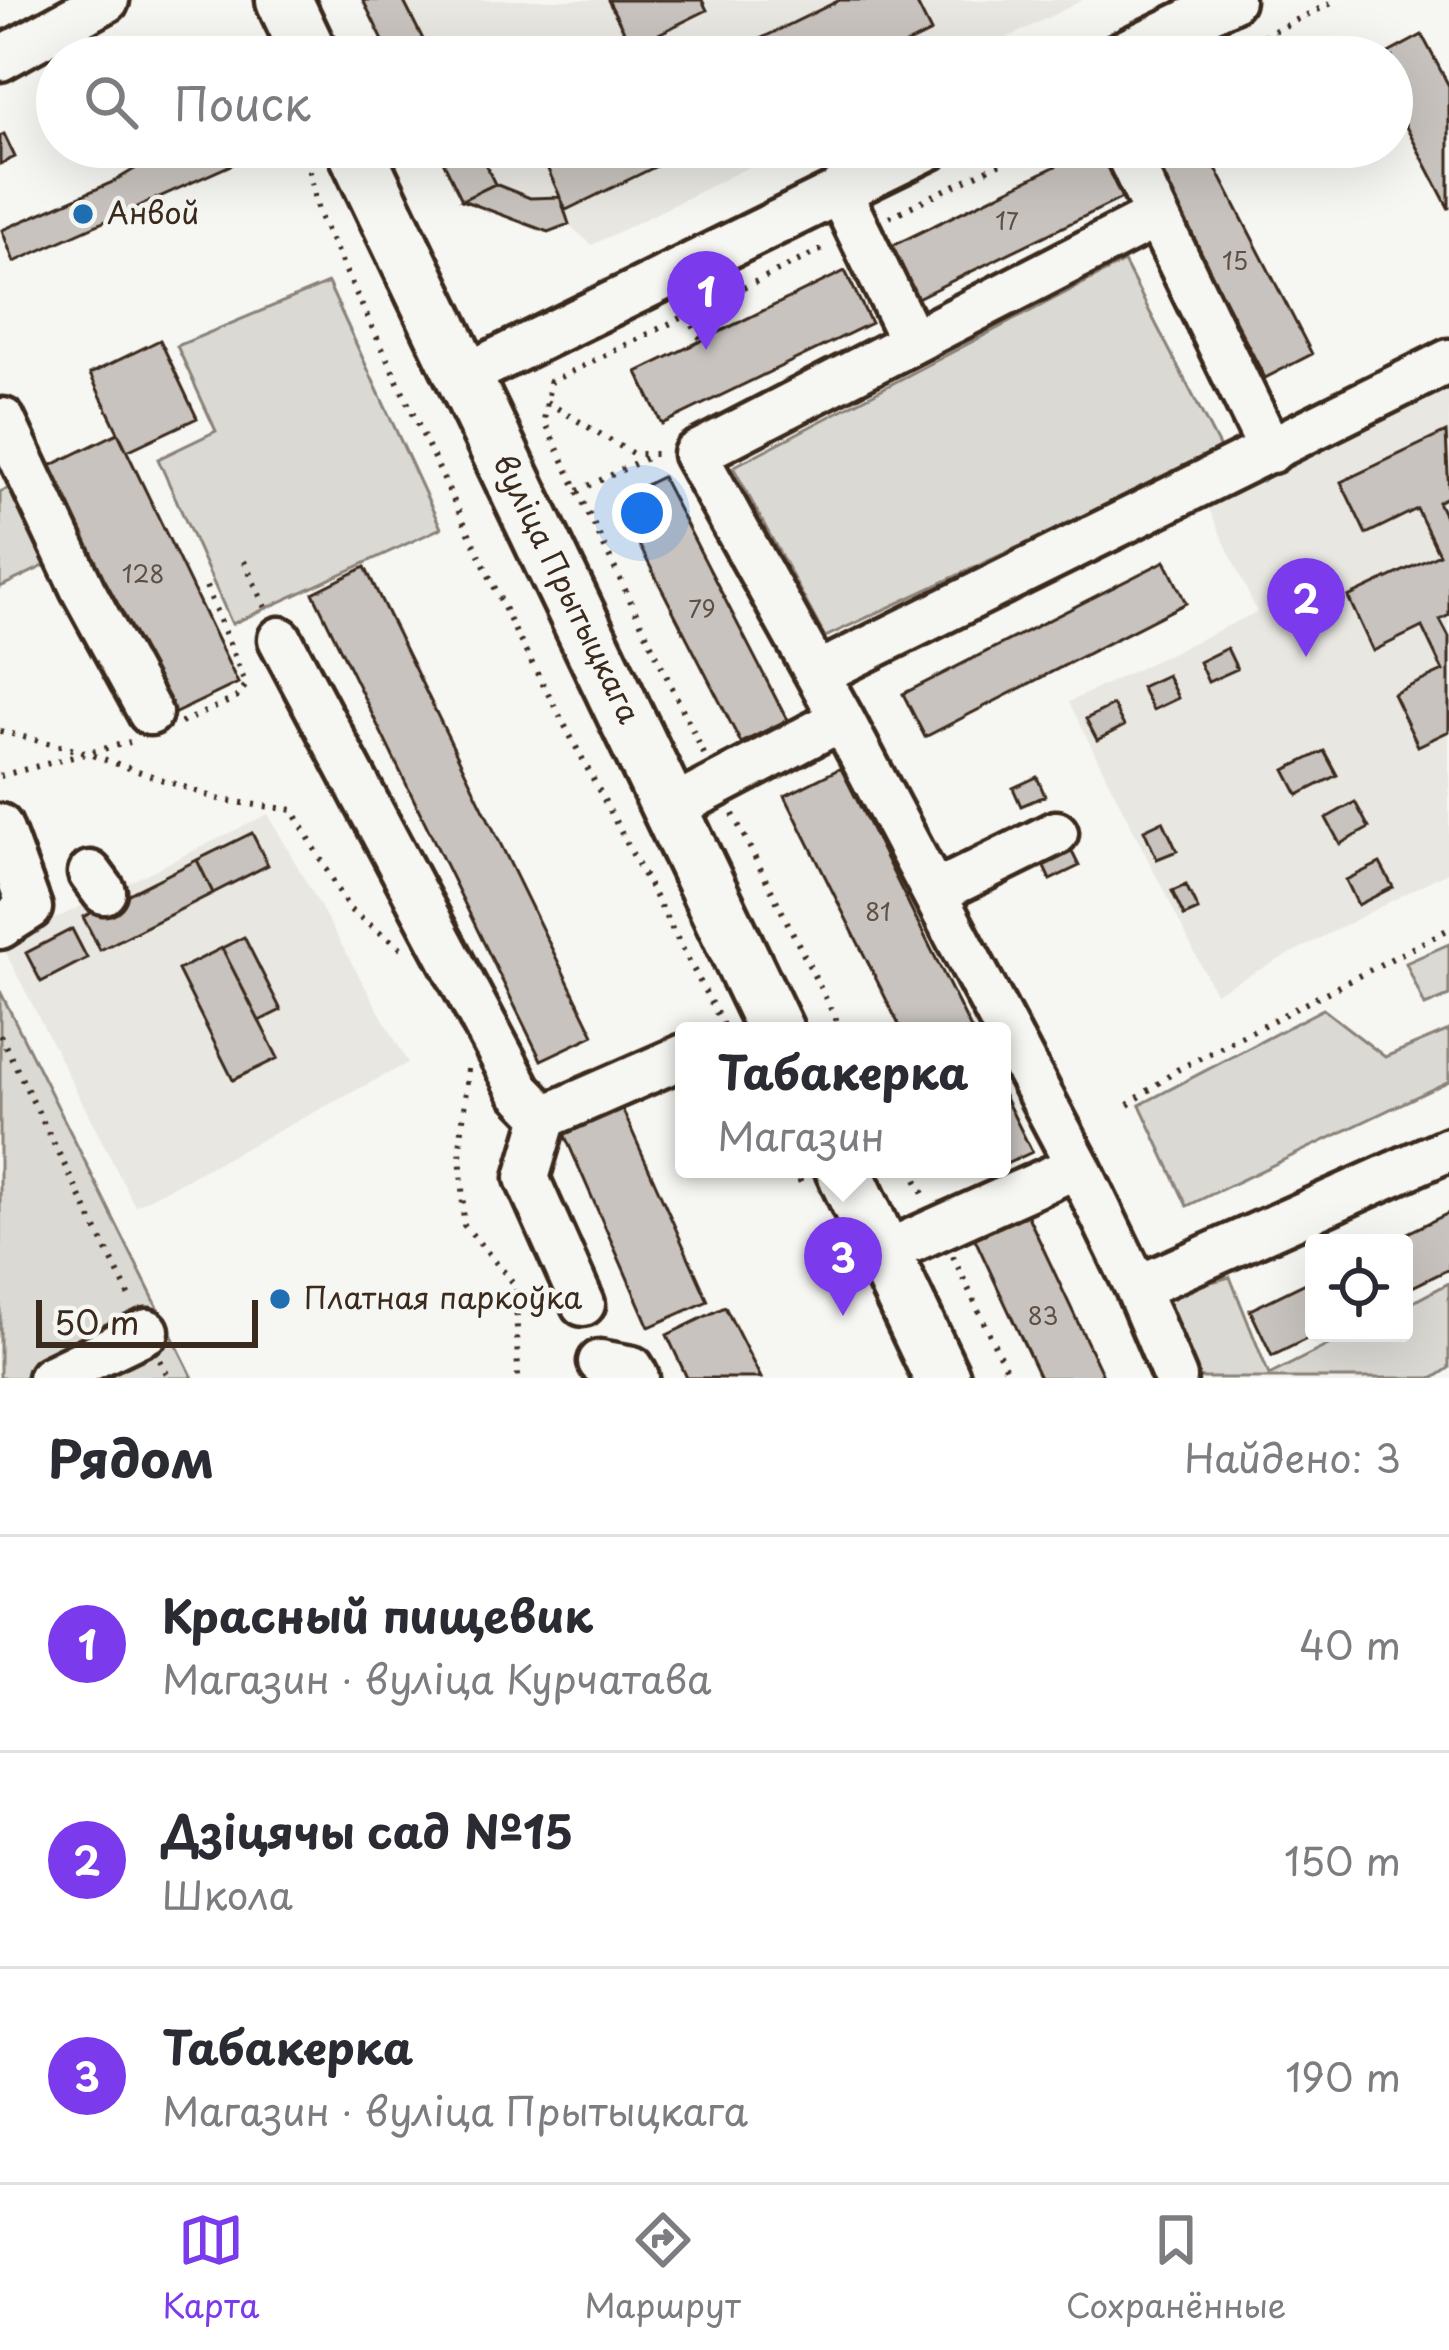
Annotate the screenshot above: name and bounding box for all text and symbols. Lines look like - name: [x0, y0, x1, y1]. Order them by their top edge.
- search box: [36, 36, 1413, 168]
- text: Поиск: [174, 68, 311, 136]
- icon: search: [78, 69, 144, 135]
- place label: Анвой: [107, 189, 199, 234]
- marker: Анвой: [70, 201, 96, 227]
- house number: 17: [995, 202, 1019, 238]
- house number: 15: [1222, 242, 1248, 278]
- pin: 1: [667, 251, 745, 350]
- street label: вуліца Прытыцкага: [483, 446, 653, 730]
- your location: [612, 483, 672, 543]
- house number: 128: [122, 555, 164, 591]
- pin: 2: [1267, 558, 1345, 657]
- house number: 79: [688, 590, 716, 626]
- house number: 81: [865, 893, 891, 929]
- popup: [675, 1022, 1011, 1178]
- text: Табакерка: [717, 1037, 969, 1105]
- text: Магазин: [717, 1105, 884, 1164]
- pin: 3: [804, 1217, 882, 1316]
- map controls: [1305, 1234, 1413, 1342]
- button: locate: [1305, 1234, 1413, 1342]
- place label: Платная паркоўка: [304, 1274, 582, 1319]
- marker: Платная паркоўка: [267, 1286, 293, 1312]
- scale bar: [36, 1294, 258, 1347]
- text: 50 m: [54, 1296, 140, 1346]
- house number: 83: [1028, 1297, 1058, 1333]
- text: Рядом: [48, 1418, 214, 1495]
- text: Найдено: 3: [1184, 1427, 1401, 1486]
- text: Красный пищевик: [162, 1580, 593, 1648]
- text: 1: [78, 1614, 96, 1673]
- text: 40 m: [1299, 1614, 1401, 1673]
- text: Магазин · вуліца Курчатава: [162, 1648, 712, 1707]
- text: Дзіцячы сад №15: [162, 1796, 573, 1864]
- text: 2: [73, 1830, 101, 1889]
- text: 150 m: [1284, 1830, 1401, 1889]
- text: Школа: [162, 1864, 293, 1923]
- text: Табакерка: [162, 2012, 413, 2080]
- text: 3: [74, 2046, 100, 2105]
- text: 190 m: [1285, 2046, 1401, 2105]
- text: Магазин · вуліца Прытыцкага: [162, 2080, 748, 2139]
- tab: Карта: [163, 2207, 259, 2329]
- tab: Маршрут: [585, 2207, 741, 2329]
- tab: Сохранённые: [1066, 2207, 1286, 2329]

